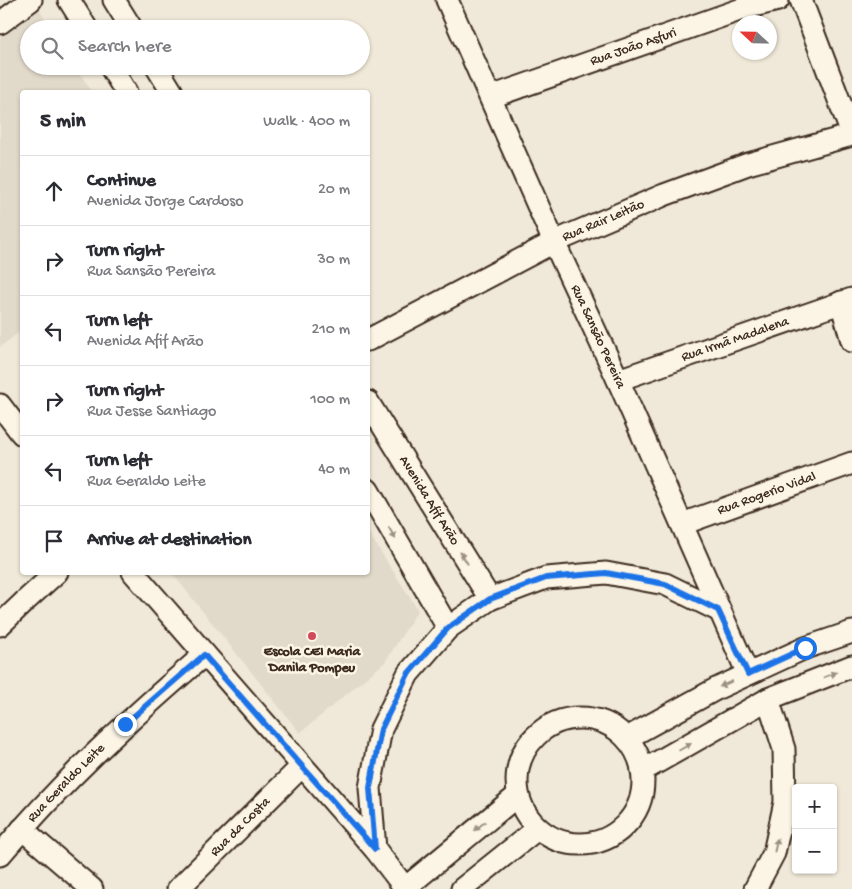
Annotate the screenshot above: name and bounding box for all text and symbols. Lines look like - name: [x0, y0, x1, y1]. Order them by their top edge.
- north arrow: [732, 15, 777, 60]
- search box: [20, 20, 370, 75]
- street label: Rua João Asfuri: [588, 24, 679, 70]
- icon: search: [38, 34, 66, 62]
- text: Search here: [78, 36, 172, 59]
- text: 5 min: [40, 110, 85, 135]
- text: Walk · 400 m: [263, 113, 350, 132]
- text: Continue: [87, 170, 156, 193]
- icon: ahead: [40, 177, 68, 205]
- text: 20 m: [318, 181, 350, 200]
- text: Avenida Jorge Cardoso: [87, 193, 244, 212]
- street label: Rua Rair Leitão: [560, 196, 647, 246]
- text: Turn right: [87, 240, 163, 263]
- icon: right: [40, 247, 68, 275]
- text: 30 m: [317, 251, 350, 270]
- text: Rua Sansão Pereira: [87, 263, 215, 282]
- street label: Rua Sansão Pereira: [567, 282, 630, 392]
- text: Turn left: [87, 310, 151, 333]
- street label: Rua Irmã Madalena: [679, 313, 792, 366]
- icon: left: [40, 317, 68, 345]
- text: 210 m: [311, 321, 350, 340]
- text: Avenida Afif Arão: [87, 333, 204, 352]
- text: Turn right: [87, 380, 163, 403]
- icon: right: [40, 387, 68, 415]
- text: 100 m: [310, 391, 350, 410]
- text: Rua Jesse Santiago: [87, 403, 216, 422]
- text: Turn left: [87, 450, 151, 473]
- street label: Avenida Afif Arão: [395, 453, 463, 549]
- icon: left: [40, 457, 68, 485]
- text: 40 m: [318, 461, 350, 480]
- street label: Rua Rogerio Vidal: [715, 468, 818, 519]
- text: Rua Geraldo Leite: [87, 473, 206, 492]
- one-way arrow: [388, 525, 396, 540]
- icon: arrive: [40, 527, 68, 555]
- text: Arrive at destination: [87, 529, 251, 552]
- one-way arrow: [460, 551, 469, 564]
- marker: Escola CEI Maria Danila Pompeu: [306, 630, 318, 642]
- route start: [794, 637, 817, 660]
- place label: Escola CEI Maria Danila Pompeu: [264, 644, 361, 677]
- one-way arrow: [823, 671, 838, 679]
- one-way arrow: [719, 681, 733, 689]
- route end: [114, 713, 137, 736]
- street label: Rua Geraldo Leite: [24, 739, 109, 826]
- one-way arrow: [678, 742, 691, 751]
- map controls: [792, 784, 837, 874]
- button: +: [792, 784, 837, 829]
- street label: Rua da Costa: [207, 793, 275, 860]
- one-way arrow: [474, 820, 487, 831]
- button: −: [792, 829, 837, 874]
- one-way arrow: [772, 838, 780, 853]

